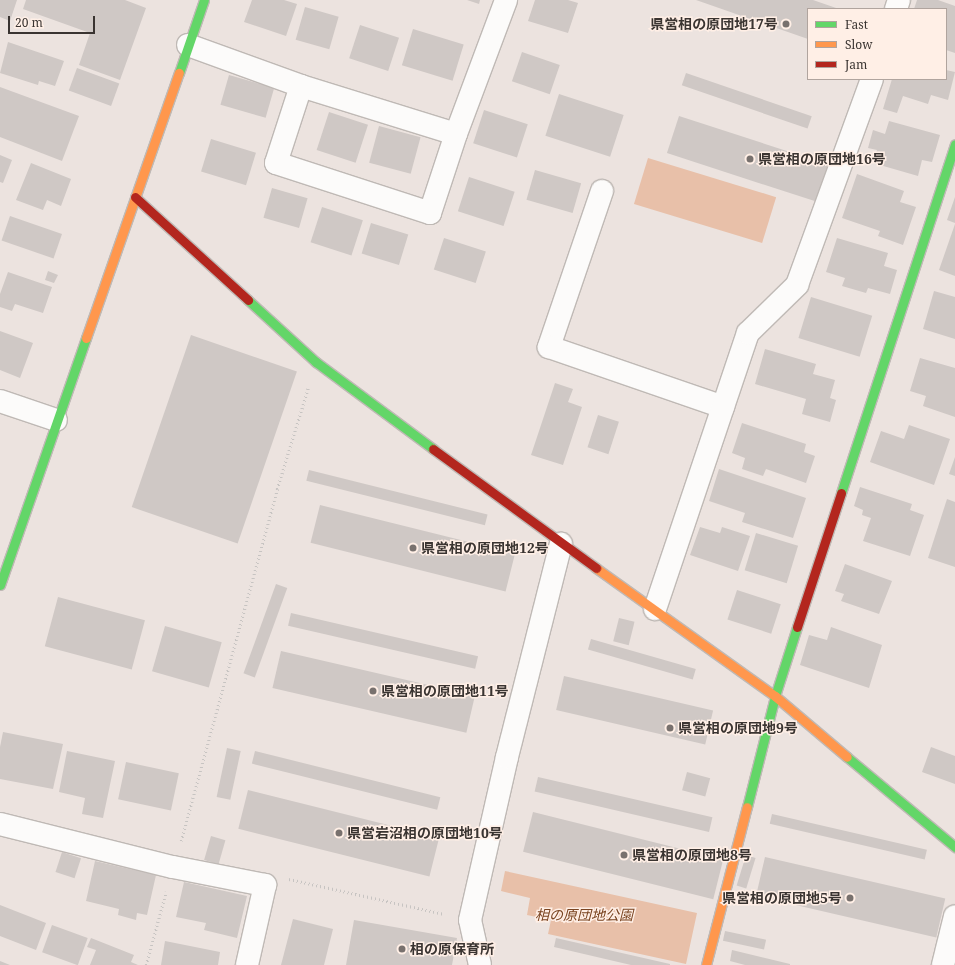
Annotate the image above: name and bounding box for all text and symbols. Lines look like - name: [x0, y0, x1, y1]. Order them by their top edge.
- scale bar: [10, 8, 97, 34]
- legend: [807, 8, 947, 80]
- text: 20 m: [15, 14, 43, 31]
- place label: 県営相の原団地17号: [650, 16, 778, 32]
- text: Fast: [845, 16, 868, 33]
- marker: 県営相の原団地17号: [781, 19, 791, 29]
- text: Slow: [845, 36, 873, 53]
- text: Jam: [845, 56, 867, 73]
- place label: 県営相の原団地16号: [758, 151, 886, 167]
- marker: 県営相の原団地16号: [745, 154, 755, 164]
- place label: 県営相の原団地12号: [421, 540, 549, 556]
- marker: 県営相の原団地12号: [408, 543, 418, 553]
- place label: 県営相の原団地11号: [381, 683, 509, 699]
- marker: 県営相の原団地11号: [368, 686, 378, 696]
- place label: 県営相の原団地9号: [678, 720, 798, 736]
- marker: 県営相の原団地9号: [665, 723, 675, 733]
- place label: 県営岩沼相の原団地10号: [347, 825, 503, 841]
- marker: 県営岩沼相の原団地10号: [334, 828, 344, 838]
- place label: 県営相の原団地8号: [632, 847, 752, 863]
- marker: 県営相の原団地8号: [619, 850, 629, 860]
- place label: 県営相の原団地5号: [722, 890, 842, 906]
- marker: 県営相の原団地5号: [845, 893, 855, 903]
- park label: 相の原団地公園: [535, 907, 633, 923]
- place label: 相の原保育所: [410, 941, 494, 957]
- marker: 相の原保育所: [397, 944, 407, 954]

